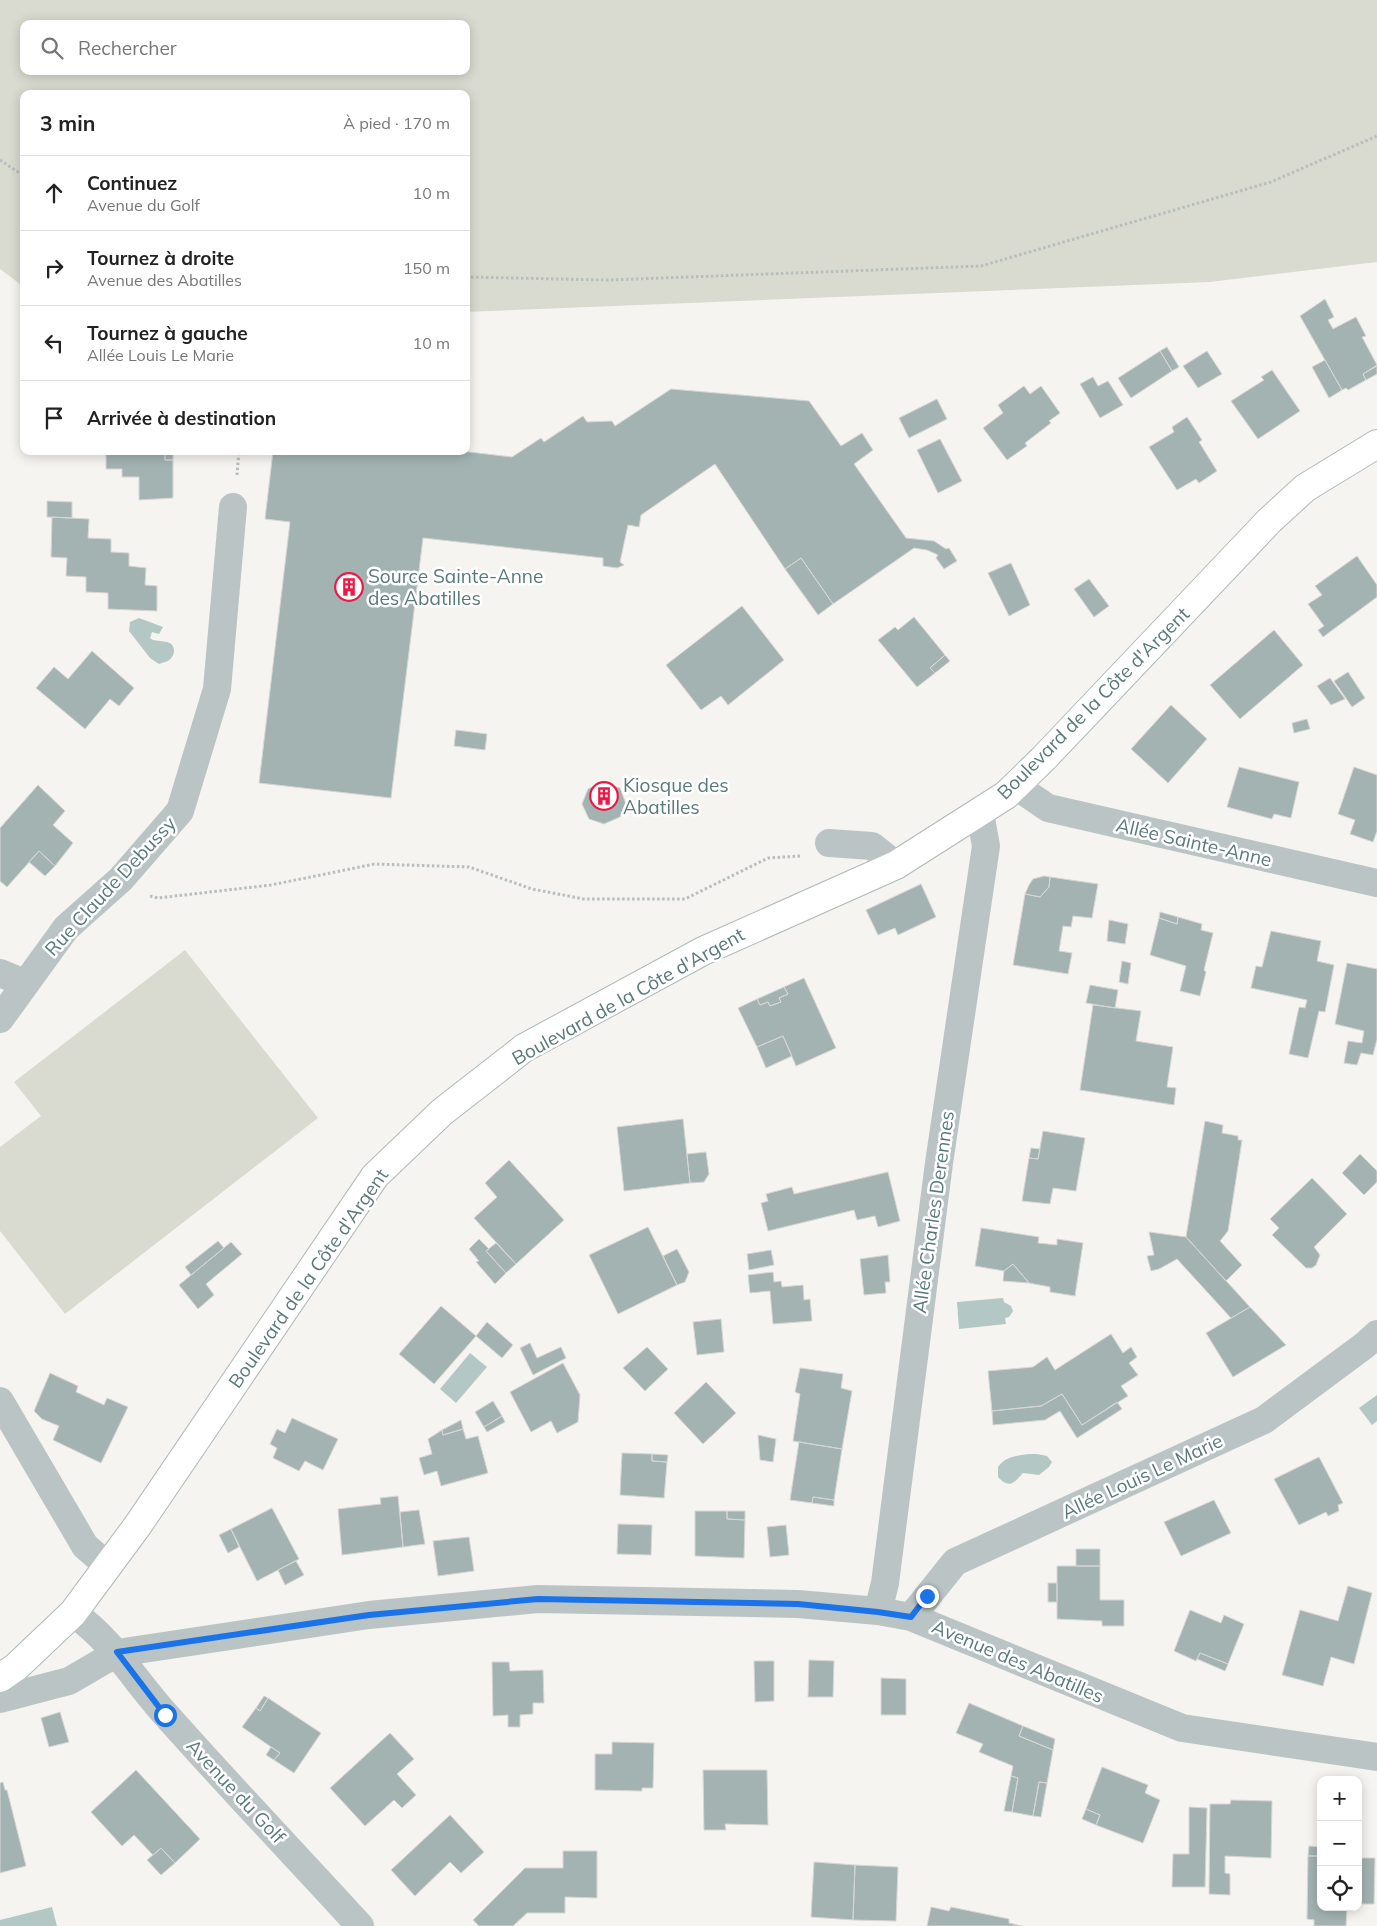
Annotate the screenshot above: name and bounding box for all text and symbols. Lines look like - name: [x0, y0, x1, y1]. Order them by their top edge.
- search box: [20, 20, 470, 75]
- icon: search: [38, 34, 66, 62]
- text: Rechercher: [78, 36, 177, 60]
- text: 3 min: [40, 110, 95, 136]
- text: À pied · 170 m: [343, 113, 450, 133]
- text: Continuez: [87, 171, 177, 195]
- icon: ahead: [40, 179, 68, 207]
- text: 10 m: [413, 183, 450, 203]
- text: Avenue du Golf: [87, 195, 200, 215]
- text: Tournez à droite: [87, 246, 234, 270]
- icon: right: [40, 254, 68, 282]
- text: 150 m: [403, 258, 450, 278]
- text: Avenue des Abatilles: [87, 270, 242, 290]
- text: Tournez à gauche: [87, 321, 248, 345]
- icon: left: [40, 329, 68, 357]
- text: 10 m: [413, 333, 450, 353]
- text: Allée Louis Le Marie: [87, 345, 234, 365]
- icon: arrive: [40, 404, 68, 432]
- text: Arrivée à destination: [87, 406, 276, 430]
- place label: Source Sainte-Anne des Abatilles: [368, 564, 543, 610]
- building icon: Source Sainte-Anne des Abatilles: [334, 572, 364, 602]
- street label: Boulevard de la Côte d'Argent: [992, 602, 1194, 804]
- place label: Kiosque des Abatilles: [623, 773, 729, 819]
- building icon: Kiosque des Abatilles: [589, 781, 619, 811]
- street label: Rue Claude Debussy: [39, 811, 181, 961]
- street label: Allée Sainte-Anne: [1114, 812, 1274, 872]
- street label: Boulevard de la Côte d'Argent: [507, 922, 749, 1070]
- street label: Allée Charles Derennes: [907, 1109, 959, 1315]
- street label: Boulevard de la Côte d'Argent: [223, 1163, 393, 1392]
- street label: Allée Louis Le Marie: [1058, 1428, 1226, 1524]
- route end: [916, 1585, 939, 1608]
- street label: Avenue des Abatilles: [929, 1614, 1107, 1708]
- route start: [154, 1704, 177, 1727]
- street label: Avenue du Golf: [181, 1734, 291, 1849]
- map controls: [1317, 1776, 1362, 1911]
- button: +: [1317, 1776, 1362, 1821]
- button: −: [1317, 1821, 1362, 1866]
- button: locate: [1317, 1866, 1362, 1911]

